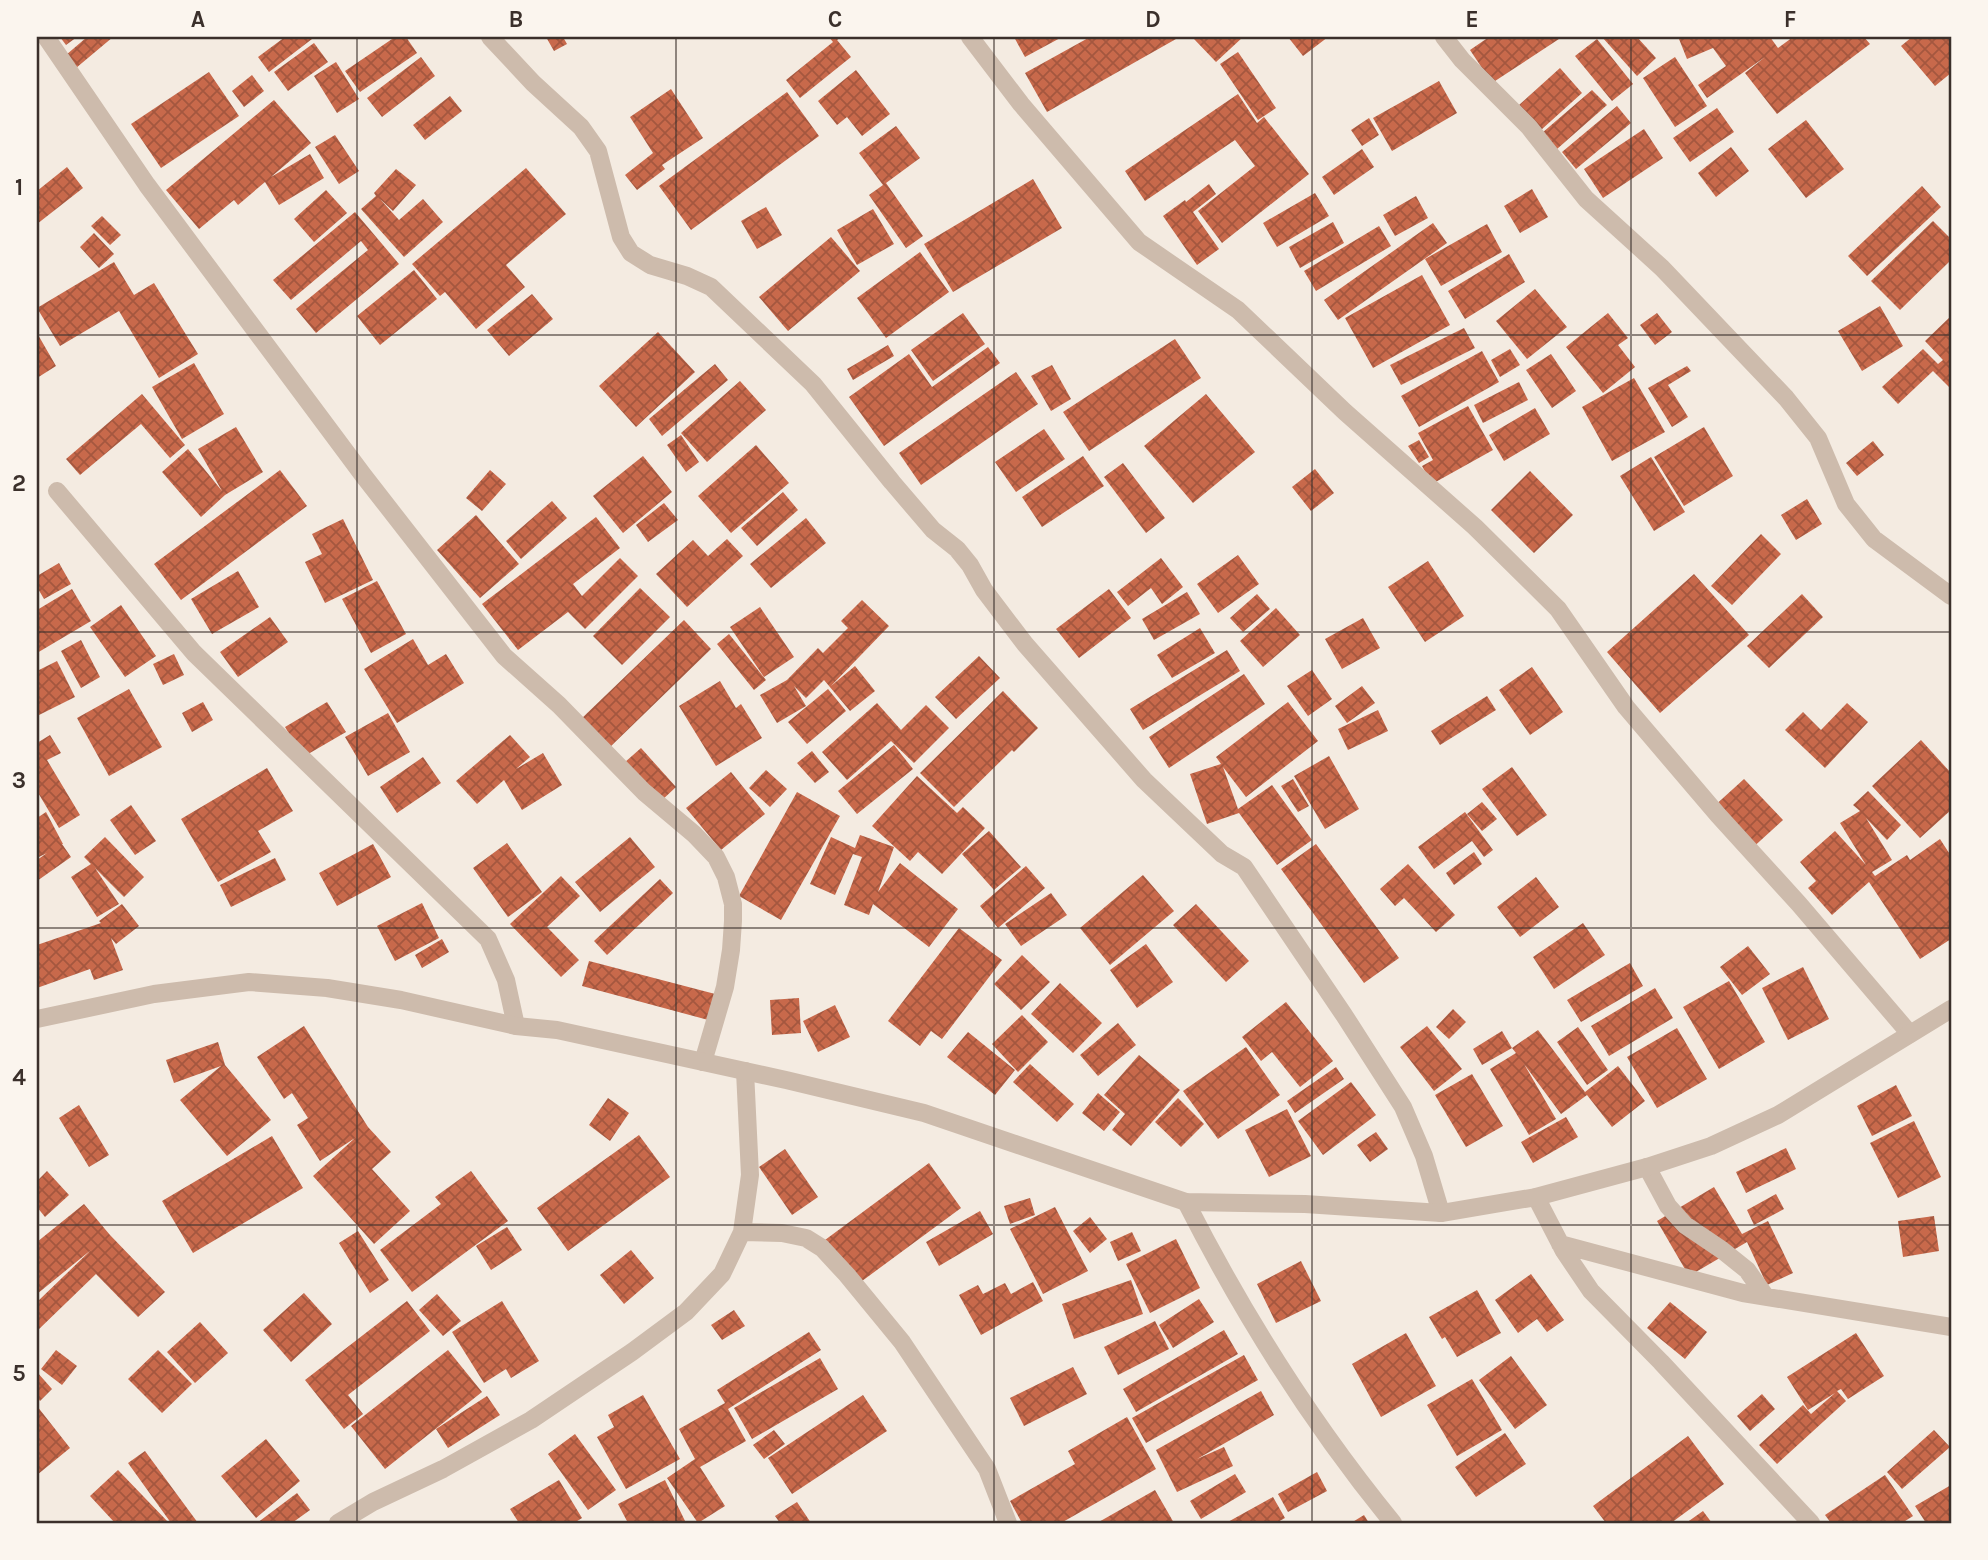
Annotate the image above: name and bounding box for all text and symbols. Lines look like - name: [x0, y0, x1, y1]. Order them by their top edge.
- text: A: [191, 6, 205, 33]
- text: B: [509, 6, 523, 33]
- text: C: [828, 6, 842, 33]
- text: D: [1145, 6, 1161, 33]
- text: E: [1465, 6, 1479, 33]
- text: F: [1784, 6, 1796, 33]
- text: 1: [15, 174, 23, 201]
- text: 2: [12, 470, 26, 497]
- text: 3: [12, 767, 26, 794]
- text: 4: [12, 1064, 26, 1091]
- text: 5: [12, 1360, 26, 1387]

